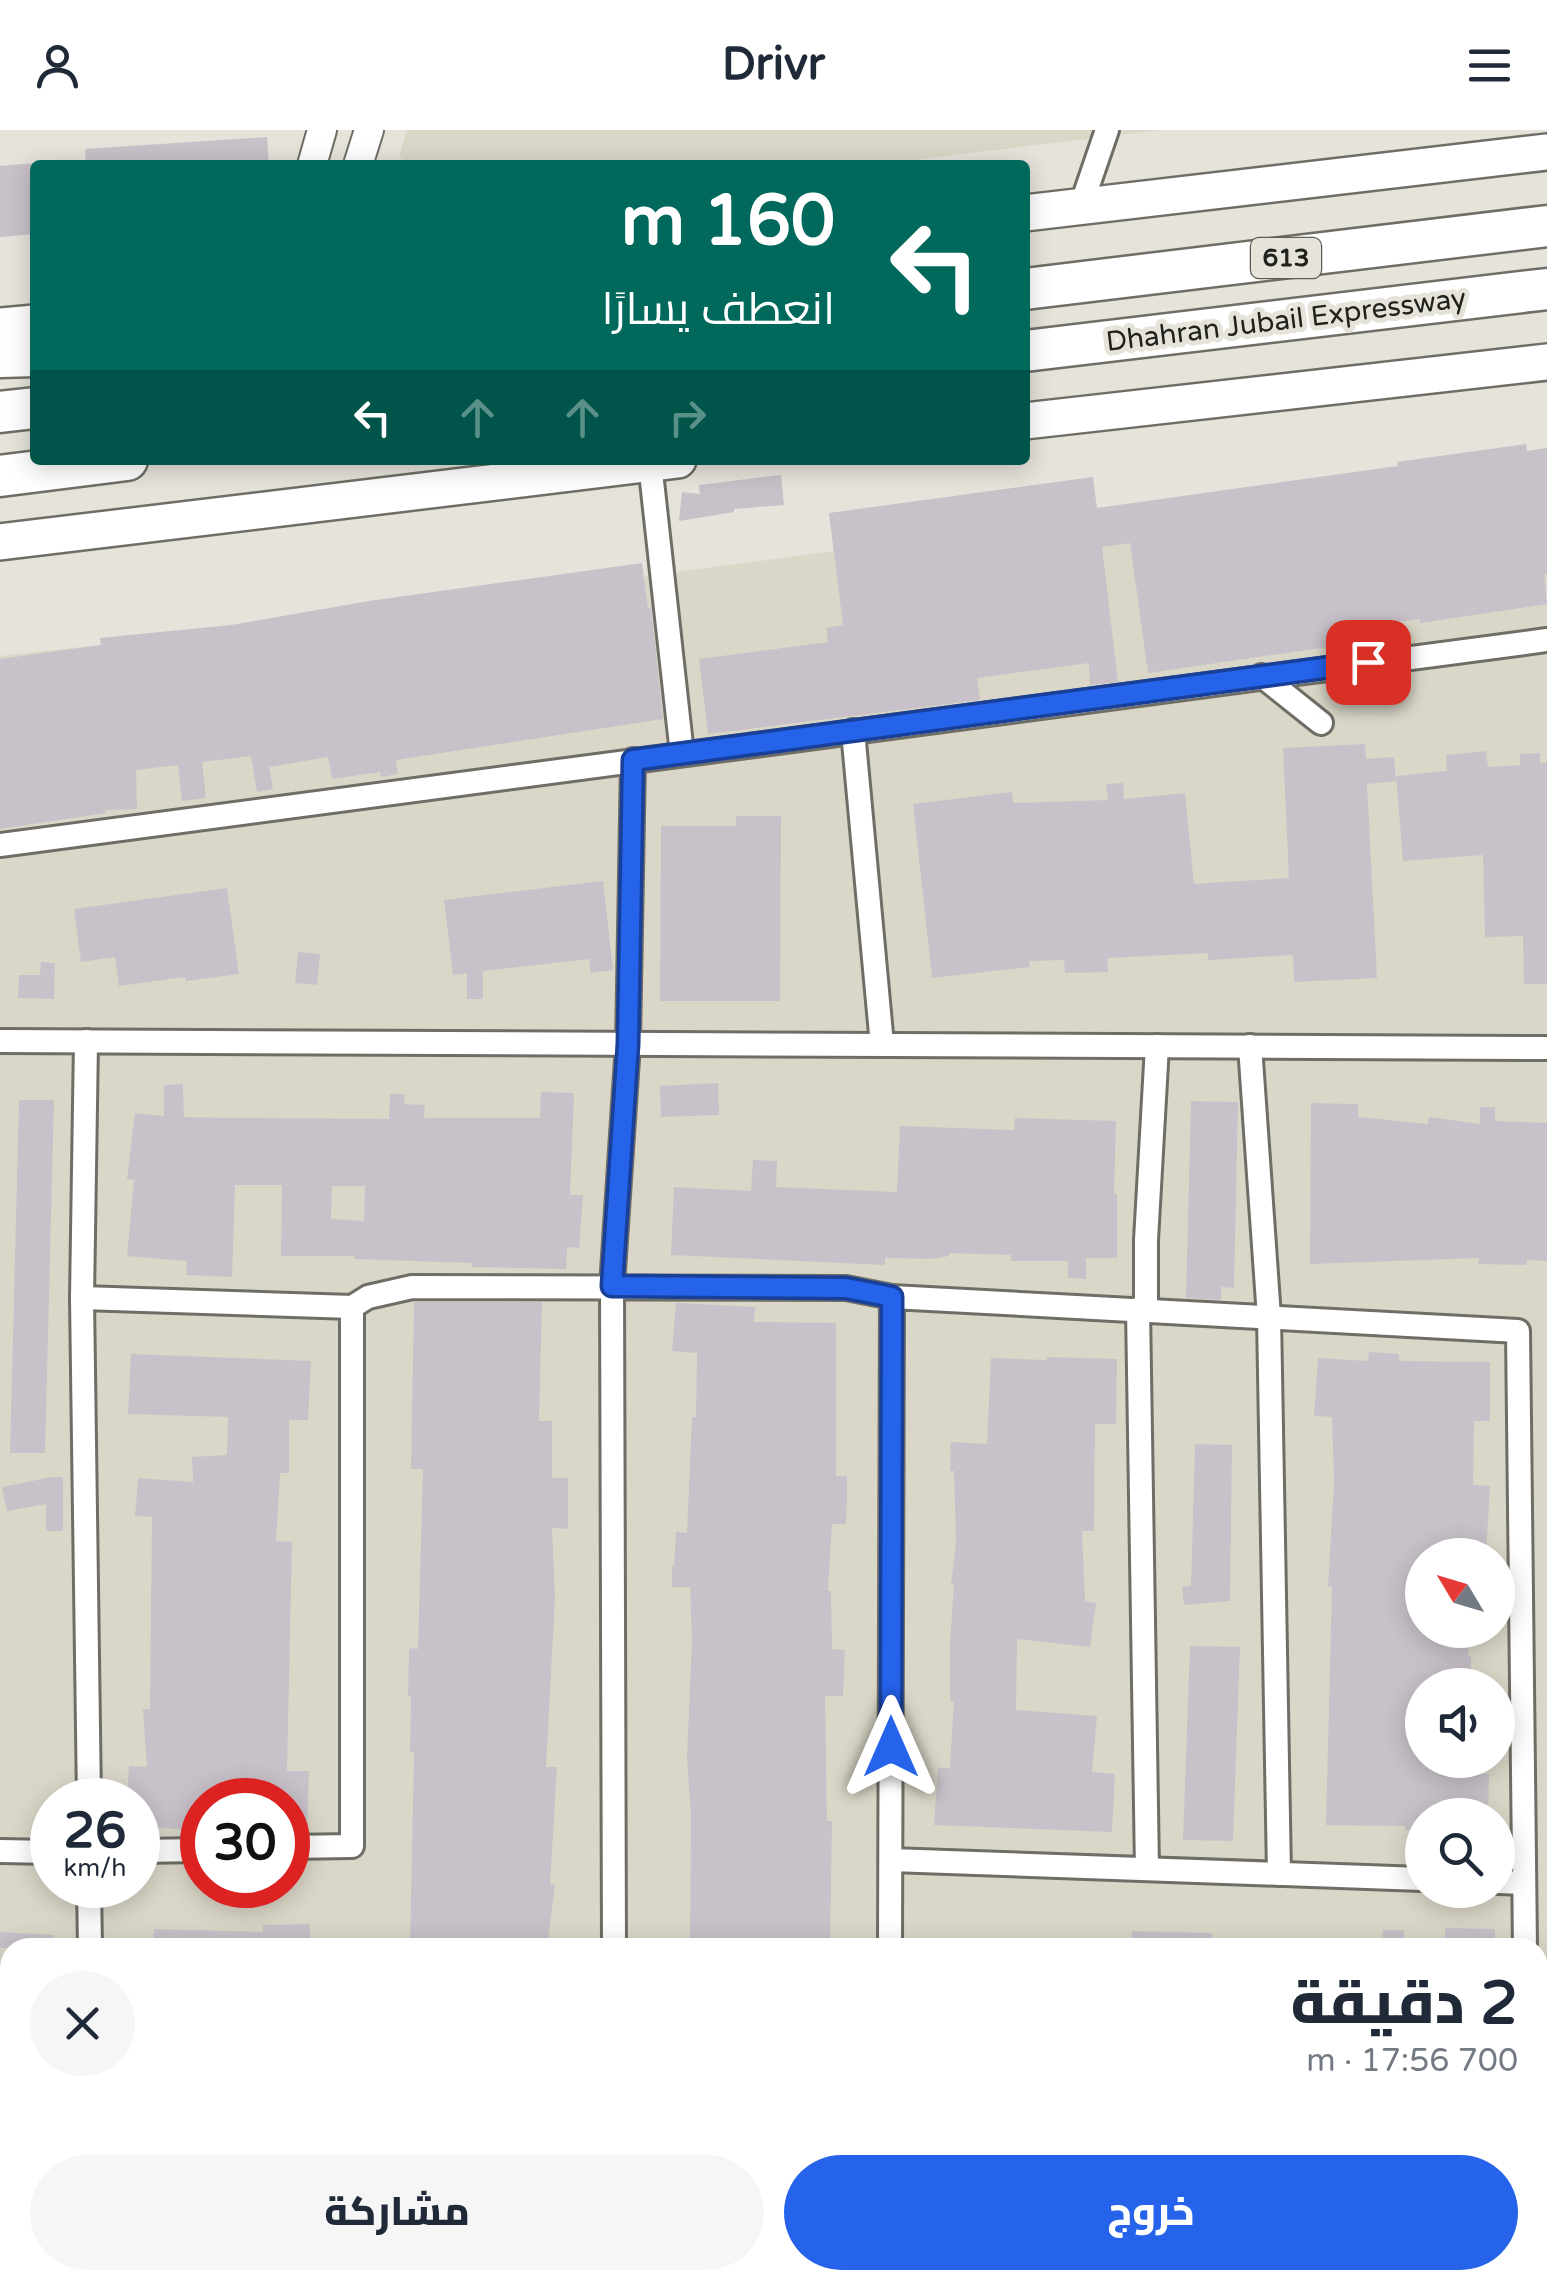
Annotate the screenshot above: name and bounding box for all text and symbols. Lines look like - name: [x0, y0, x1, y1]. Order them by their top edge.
- icon: person: [30, 38, 85, 93]
- text: Drivr: [722, 38, 825, 92]
- icon: menu: [1462, 38, 1517, 93]
- text: 160 m: [621, 180, 835, 264]
- icon: left: [870, 200, 1000, 330]
- road number: 613: [1251, 238, 1321, 278]
- street label: Dhahran Jubail Expressway: [1104, 281, 1468, 359]
- text: انعطف يسارًا: [601, 283, 835, 337]
- icon: left: [345, 390, 400, 445]
- icon: ahead: [450, 390, 505, 445]
- icon: ahead: [555, 390, 610, 445]
- icon: right: [660, 390, 715, 445]
- pin: [1326, 620, 1411, 705]
- icon: arrive: [1341, 635, 1396, 690]
- north arrow: [1405, 1538, 1515, 1648]
- map controls: [1405, 1538, 1515, 1908]
- button: sound: [1405, 1668, 1515, 1778]
- position arrow: [839, 1695, 943, 1799]
- speed limit sign: 30: [180, 1778, 310, 1908]
- button: search: [1405, 1798, 1515, 1908]
- text: 26: [64, 1801, 126, 1861]
- text: km/h: [64, 1853, 126, 1883]
- text: 2 دقيقة: [1290, 1968, 1518, 2040]
- button: close: [30, 1971, 135, 2076]
- text: 700 m · 17:56: [1306, 2042, 1518, 2080]
- button: مشاركة: [30, 2155, 764, 2270]
- button: خروج: [784, 2155, 1518, 2270]

